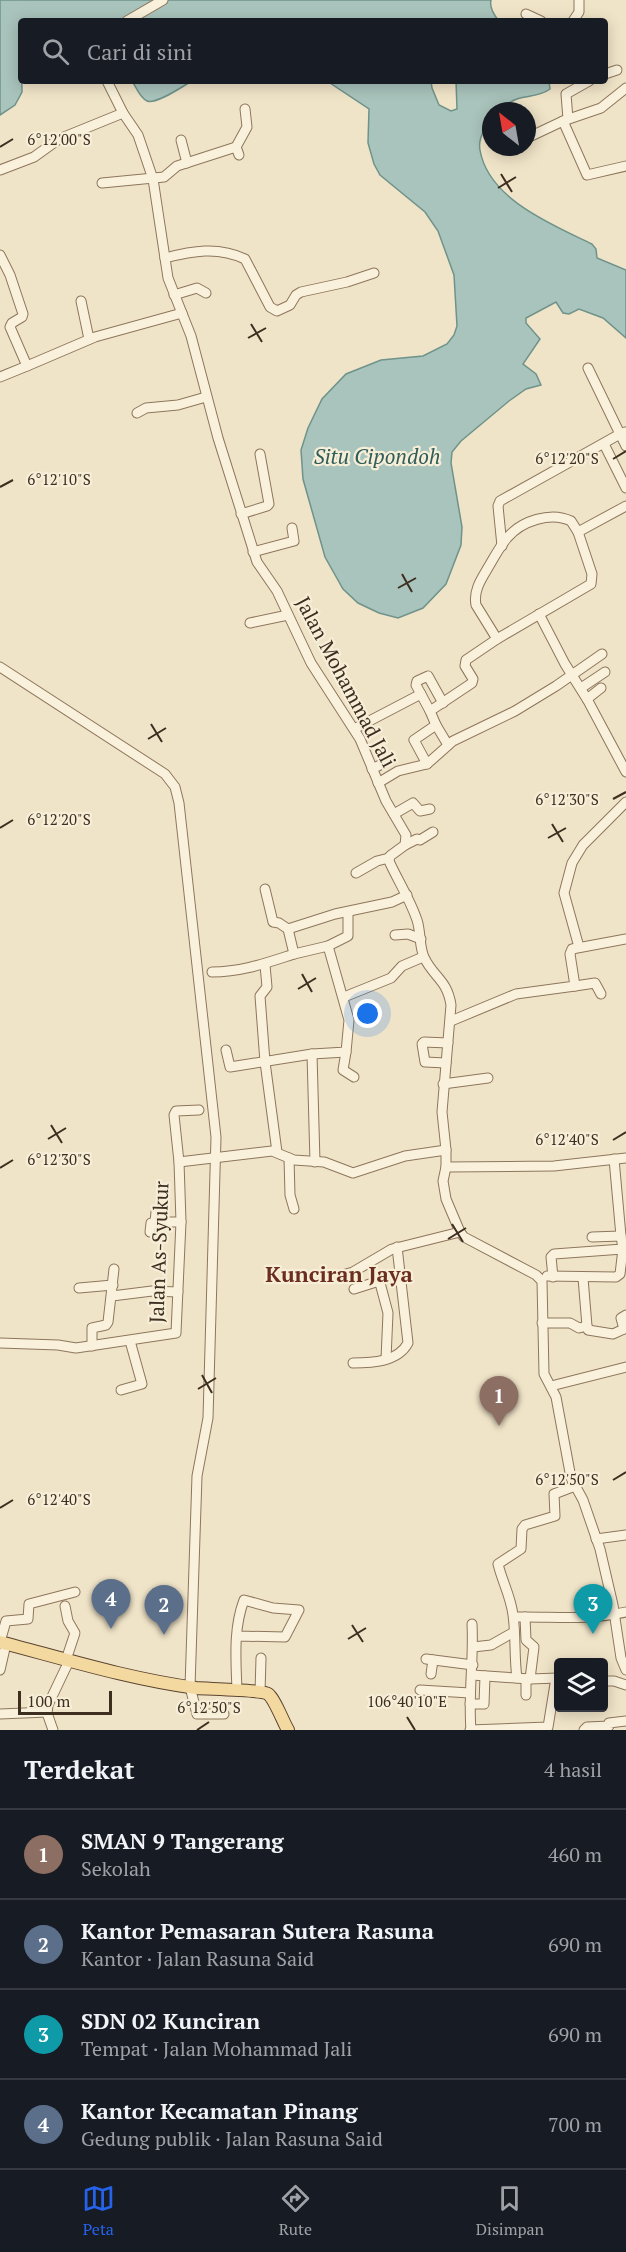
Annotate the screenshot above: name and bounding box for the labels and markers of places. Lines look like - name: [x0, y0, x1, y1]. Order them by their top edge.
- pin: 1: [480, 1376, 518, 1426]
- pin: 4: [92, 1580, 130, 1629]
- pin: 3: [574, 1584, 612, 1634]
- pin: 2: [144, 1586, 184, 1635]

